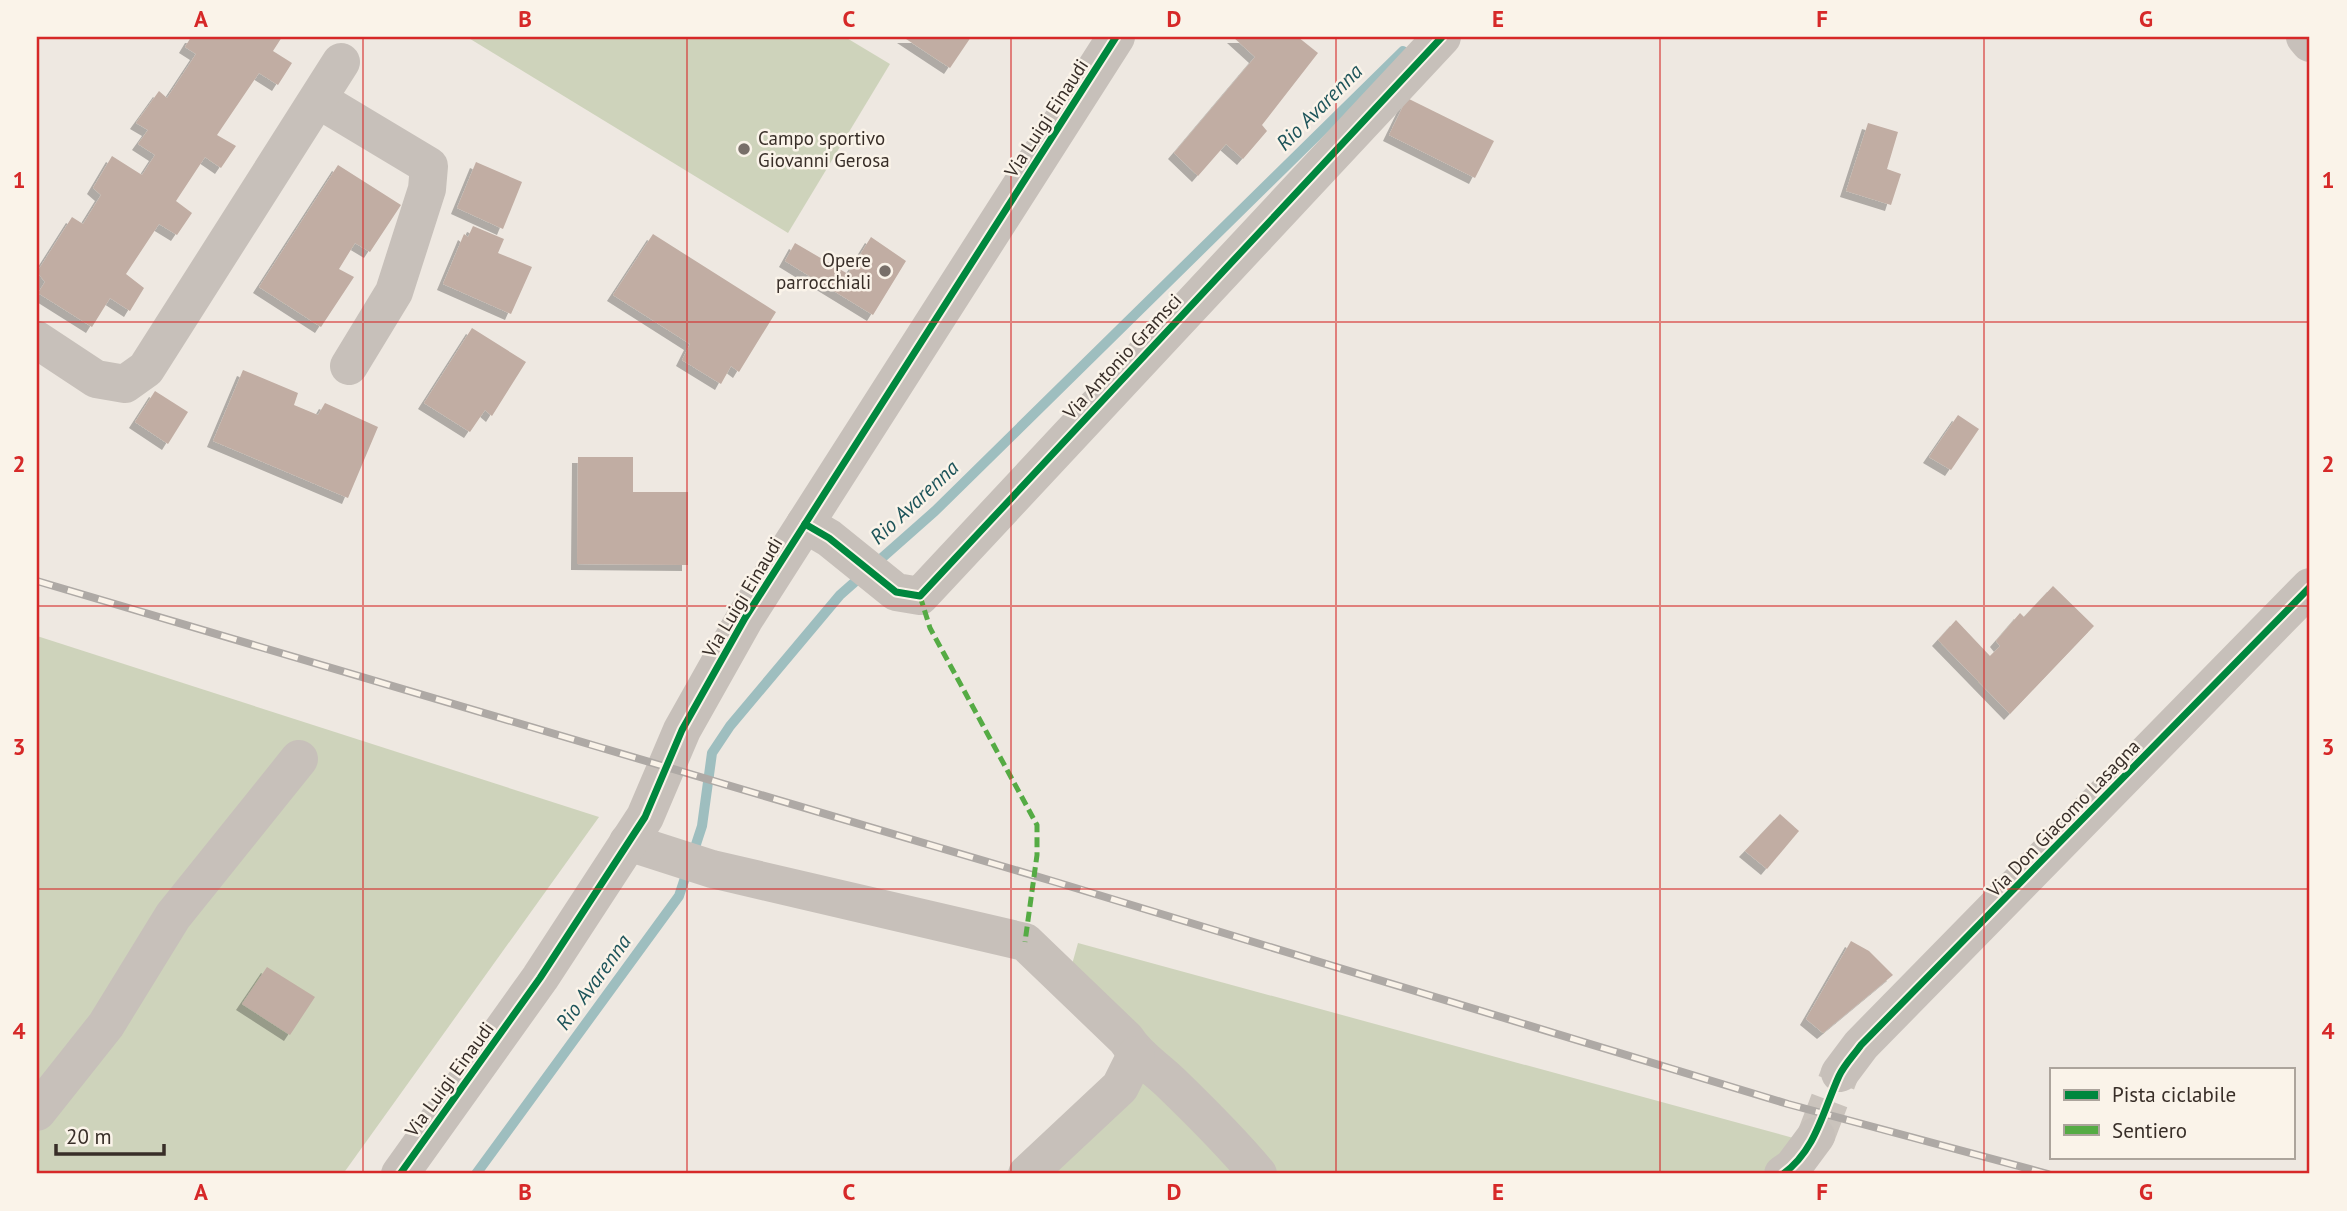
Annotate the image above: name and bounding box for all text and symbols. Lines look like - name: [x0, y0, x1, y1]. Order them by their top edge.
- text: A: [194, 4, 208, 33]
- text: B: [518, 4, 532, 33]
- text: C: [843, 4, 856, 33]
- text: D: [1167, 4, 1181, 33]
- text: E: [1492, 4, 1504, 33]
- text: F: [1816, 4, 1828, 33]
- text: G: [2139, 4, 2153, 33]
- street label: Via Luigi Einaudi: [998, 54, 1093, 182]
- water label: Rio Avarenna: [1270, 57, 1369, 156]
- place label: Campo sportivo Giovanni Gerosa: [758, 126, 890, 172]
- marker: Campo sportivo Giovanni Gerosa: [736, 141, 752, 157]
- text: 1: [12, 165, 26, 194]
- text: 1: [2321, 165, 2335, 194]
- place label: Opere parrocchiali: [776, 248, 871, 294]
- marker: Opere parrocchiali: [877, 263, 893, 279]
- street label: Via Antonio Gramsci: [1057, 288, 1186, 425]
- text: 2: [12, 449, 26, 478]
- text: 2: [2321, 449, 2335, 478]
- water label: Rio Avarenna: [864, 454, 965, 550]
- street label: Via Luigi Einaudi: [696, 532, 787, 662]
- text: 3: [12, 732, 26, 761]
- text: 3: [2321, 732, 2335, 761]
- street label: Via Don Giacomo Lasagna: [1981, 734, 2145, 903]
- water label: Rio Avarenna: [549, 928, 637, 1035]
- text: 4: [12, 1016, 26, 1045]
- text: 4: [2321, 1016, 2335, 1045]
- street label: Via Luigi Einaudi: [399, 1017, 499, 1142]
- legend: [2050, 1068, 2294, 1158]
- text: Pista ciclabile: [2112, 1081, 2236, 1108]
- scale bar: [56, 1113, 164, 1157]
- text: Sentiero: [2112, 1117, 2187, 1144]
- text: 20 m: [66, 1123, 112, 1150]
- text: A: [194, 1177, 208, 1206]
- text: B: [518, 1177, 532, 1206]
- text: C: [843, 1177, 856, 1206]
- text: D: [1167, 1177, 1181, 1206]
- text: E: [1492, 1177, 1504, 1206]
- text: F: [1816, 1177, 1828, 1206]
- text: G: [2139, 1177, 2153, 1206]

